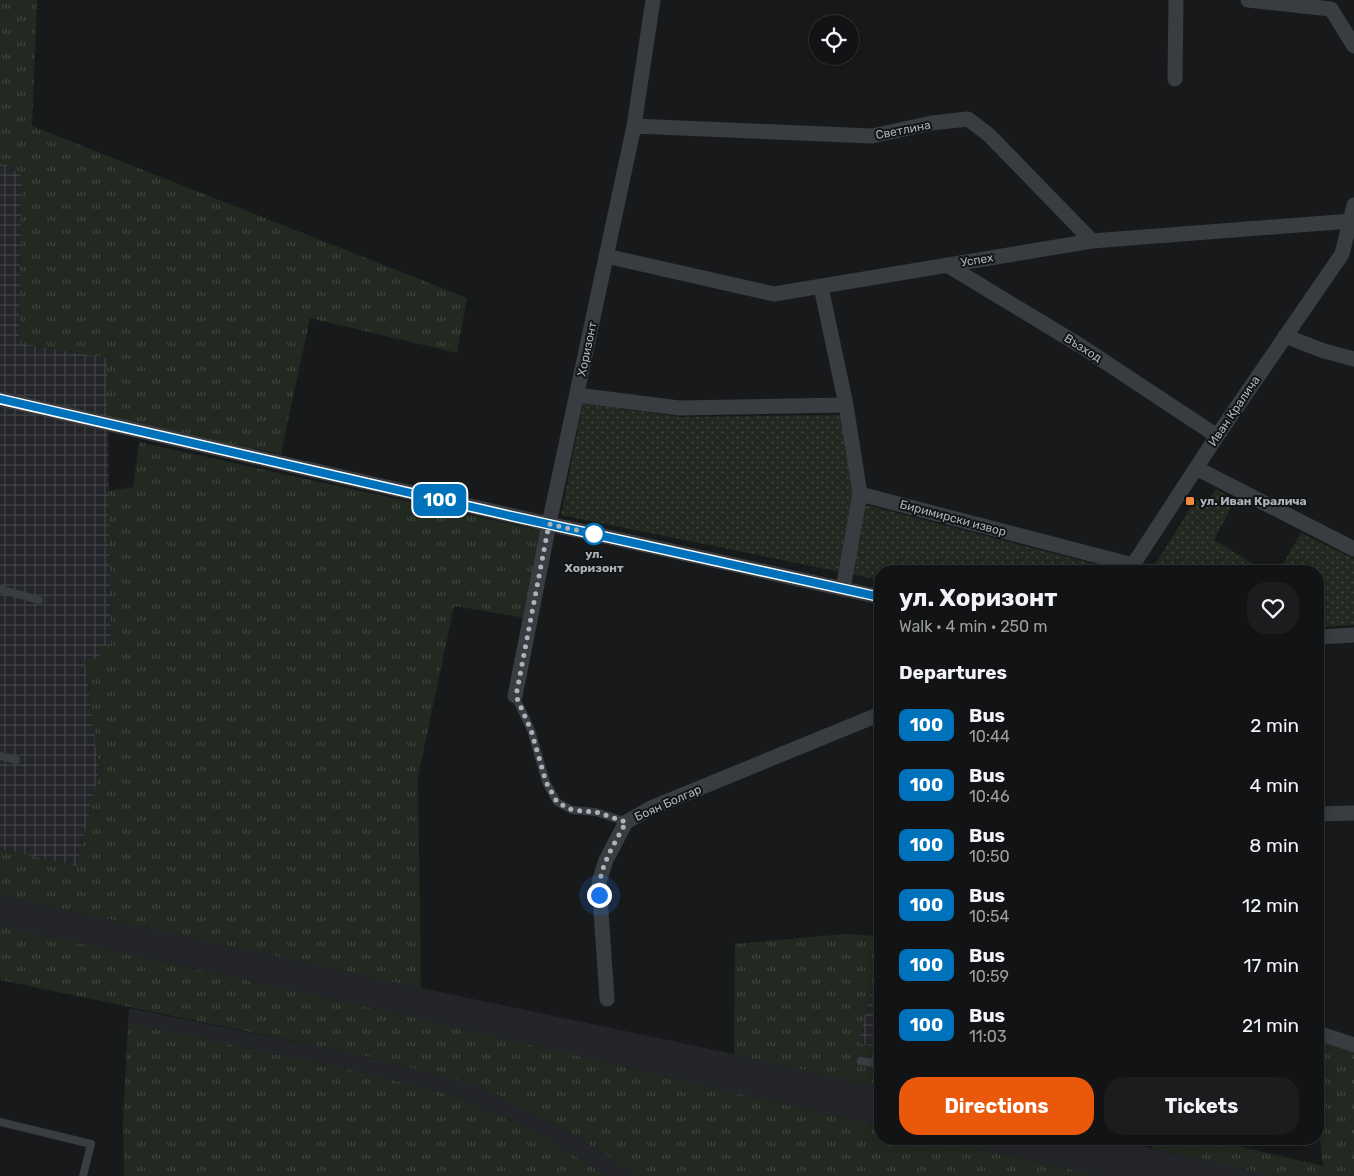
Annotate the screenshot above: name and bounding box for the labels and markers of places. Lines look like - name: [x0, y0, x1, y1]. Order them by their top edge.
- place label: ул. Иван Кралича: [1200, 494, 1307, 508]
- marker: ул. Иван Кралича: [1184, 495, 1196, 507]
- marker: ул. Хоризонт: [583, 523, 605, 545]
- place label: ул. Хоризонт: [564, 547, 624, 575]

